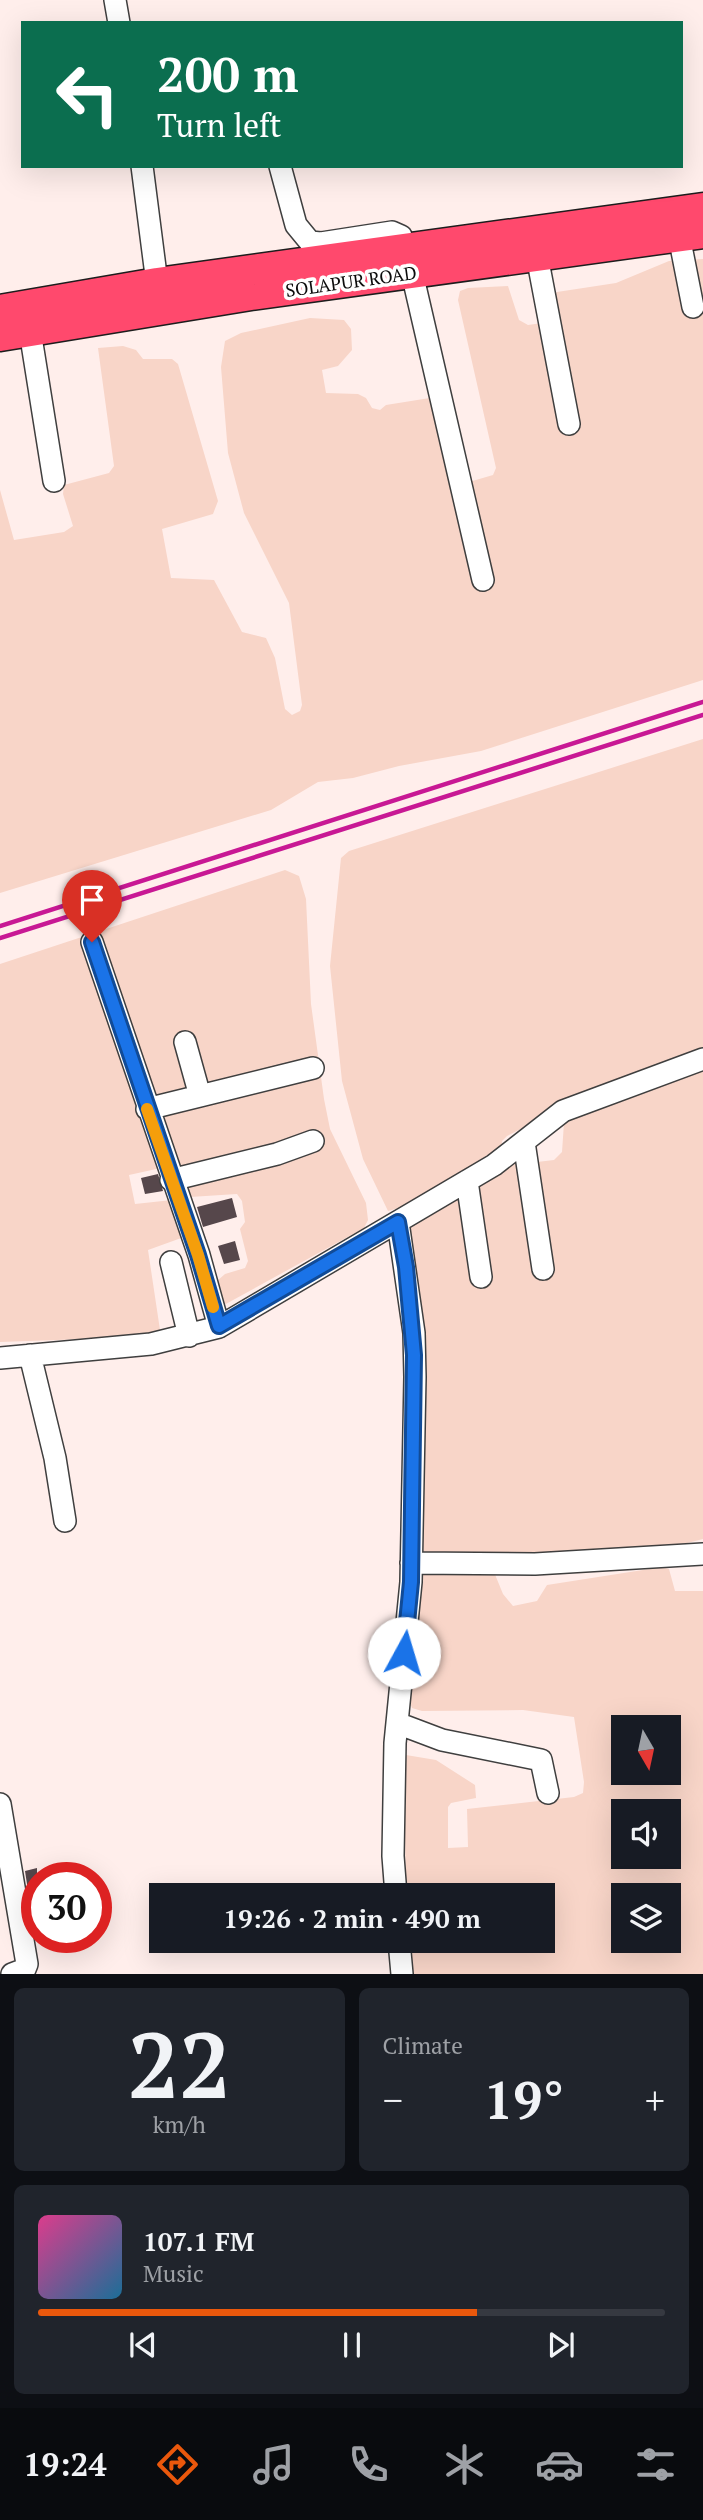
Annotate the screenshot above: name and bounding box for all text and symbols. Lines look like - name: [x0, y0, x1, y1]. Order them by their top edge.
- text: 200 m: [157, 41, 299, 106]
- icon: left: [42, 49, 133, 140]
- text: Turn left: [157, 104, 281, 146]
- street label: SOLAPUR ROAD: [284, 260, 418, 302]
- pin: [62, 870, 122, 942]
- icon: arrive: [73, 881, 111, 919]
- position arrow: [367, 1616, 441, 1690]
- north arrow: [611, 1715, 681, 1785]
- map controls: [611, 1715, 681, 1953]
- button: sound: [611, 1799, 681, 1869]
- speed limit sign: 30: [21, 1862, 112, 1953]
- button: layers: [611, 1883, 681, 1953]
- text: 19:26 · 2 min · 490 m: [223, 1901, 481, 1935]
- text: 22: [128, 2003, 231, 2124]
- text: Climate: [383, 2030, 463, 2061]
- text: 19°: [484, 2065, 564, 2134]
- text: −: [383, 2075, 403, 2125]
- text: +: [645, 2075, 665, 2125]
- text: km/h: [153, 2109, 206, 2140]
- text: 107.1 FM: [143, 2224, 254, 2258]
- text: Music: [143, 2258, 204, 2289]
- icon: previous: [124, 2326, 162, 2364]
- icon: pause: [333, 2326, 371, 2364]
- icon: next: [542, 2326, 580, 2364]
- icon: directions: [153, 2440, 202, 2489]
- icon: music: [249, 2440, 298, 2489]
- icon: phone: [344, 2440, 393, 2489]
- icon: climate: [440, 2440, 489, 2489]
- icon: car: [535, 2440, 584, 2489]
- icon: filters: [631, 2440, 680, 2489]
- text: 19:24: [23, 2443, 107, 2485]

